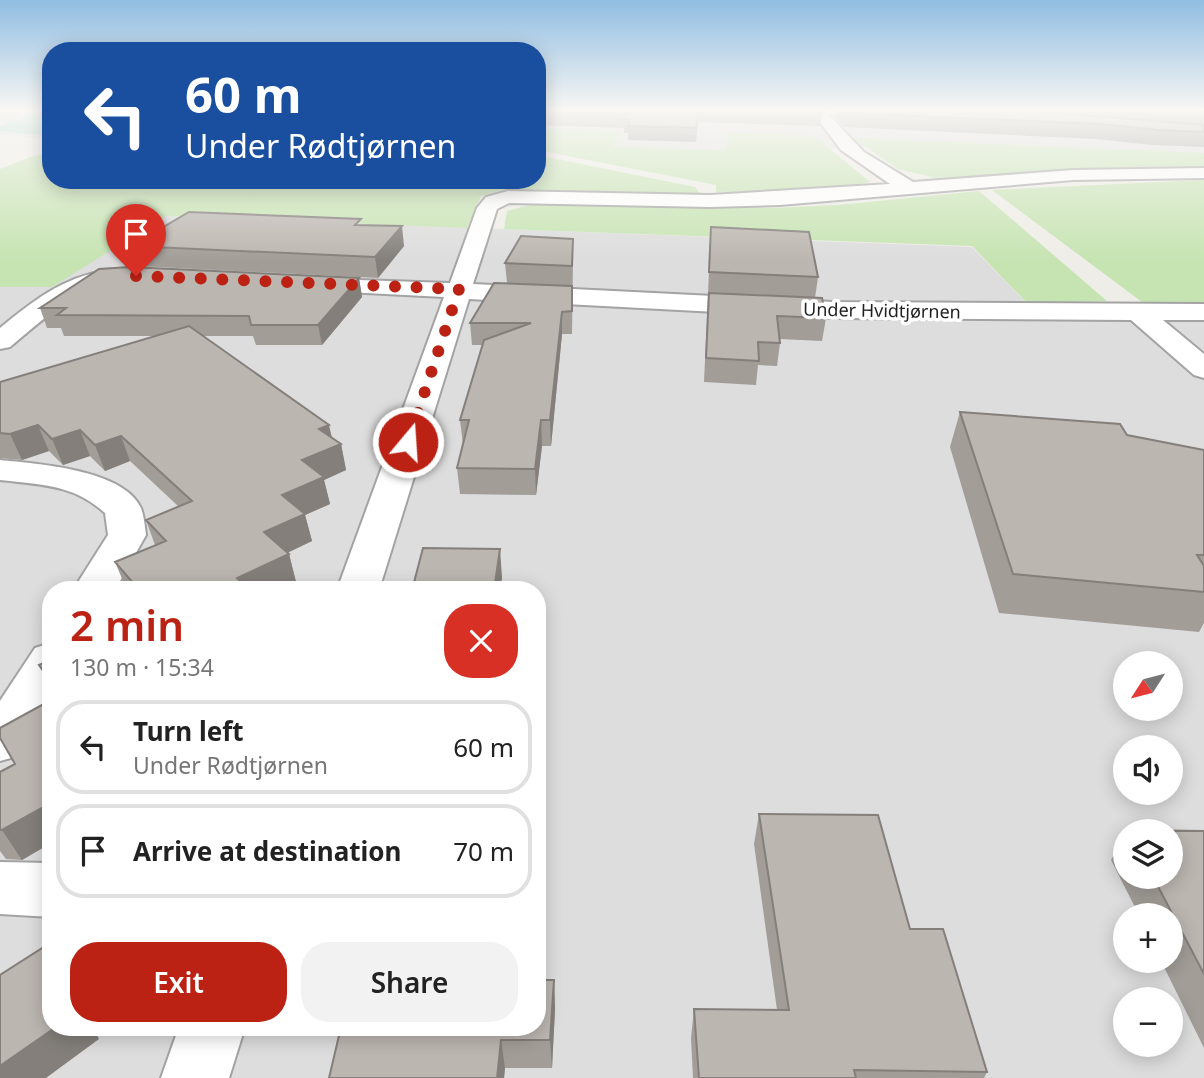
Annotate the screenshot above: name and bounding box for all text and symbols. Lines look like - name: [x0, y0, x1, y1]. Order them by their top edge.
- text: 60 m: [185, 61, 302, 127]
- icon: left: [70, 70, 161, 161]
- text: Under Rødtjørnen: [185, 124, 456, 167]
- pin: [106, 204, 166, 276]
- icon: arrive: [117, 215, 155, 253]
- street label: Under Hvidtjørnen: [803, 297, 961, 323]
- position arrow: [371, 405, 445, 479]
- text: 2 min: [70, 596, 184, 653]
- button: close: [444, 604, 518, 678]
- text: 130 m · 15:34: [70, 651, 214, 683]
- north arrow: [1113, 651, 1183, 721]
- map controls: [1113, 651, 1183, 1057]
- text: Turn left: [133, 713, 244, 749]
- icon: left: [74, 728, 112, 766]
- text: 60 m: [453, 729, 514, 765]
- button: sound: [1113, 735, 1183, 805]
- text: Under Rødtjørnen: [133, 749, 328, 781]
- button: layers: [1113, 819, 1183, 889]
- icon: arrive: [74, 832, 112, 870]
- text: Arrive at destination: [133, 833, 402, 869]
- text: 70 m: [453, 833, 514, 869]
- button: +: [1113, 903, 1183, 973]
- button: Exit: [70, 942, 287, 1022]
- button: Share: [301, 942, 518, 1022]
- button: −: [1113, 987, 1183, 1057]

